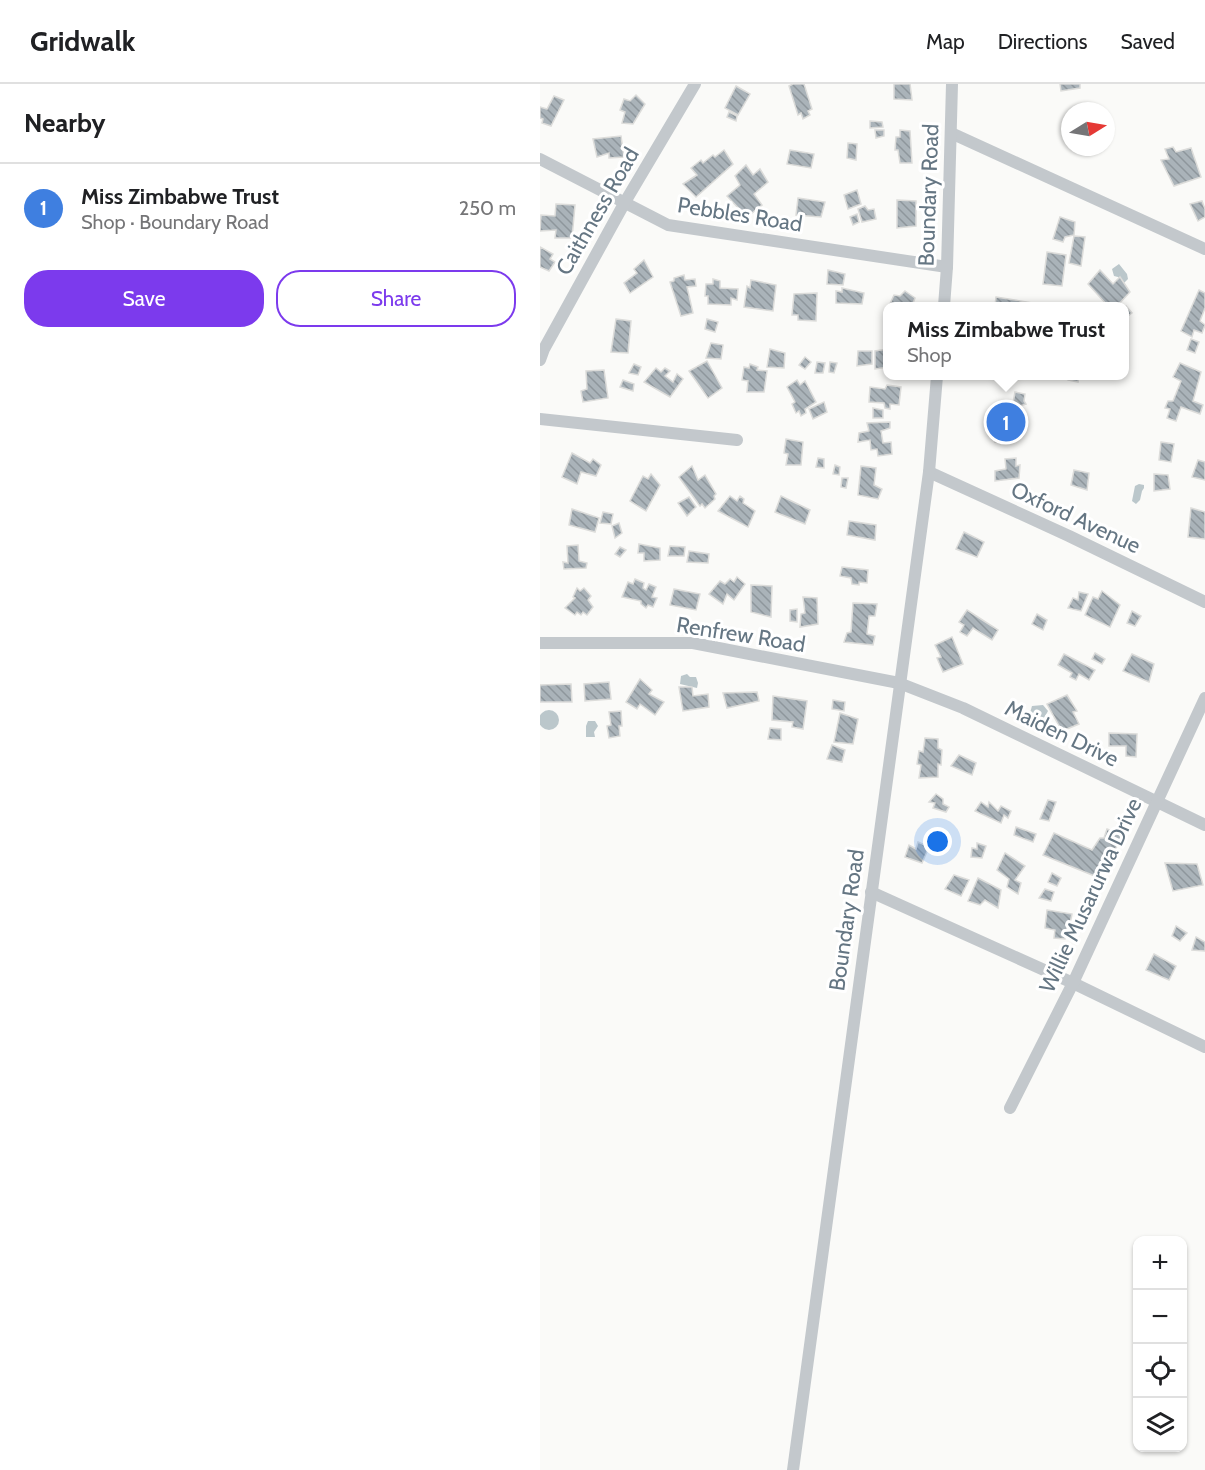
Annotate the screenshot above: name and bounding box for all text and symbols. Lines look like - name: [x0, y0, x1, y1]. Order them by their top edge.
- text: Gridwalk: [30, 24, 135, 58]
- text: Map: [926, 29, 965, 54]
- text: Directions: [998, 29, 1087, 54]
- text: Saved: [1120, 29, 1175, 54]
- north arrow: [1061, 102, 1115, 156]
- text: Nearby: [24, 107, 105, 139]
- street label: Boundary Road: [913, 123, 944, 267]
- street label: Caithness Road: [550, 143, 645, 280]
- text: Miss Zimbabwe Trust: [81, 183, 279, 210]
- street label: Pebbles Road: [676, 191, 804, 238]
- text: 1: [40, 196, 47, 220]
- text: 250 m: [459, 196, 516, 220]
- text: Shop · Boundary Road: [81, 210, 269, 234]
- button: Save: [24, 270, 264, 327]
- button: Share: [276, 270, 516, 327]
- popup: [883, 302, 1129, 380]
- text: Miss Zimbabwe Trust: [907, 316, 1105, 343]
- text: Shop: [907, 343, 952, 367]
- pin: 1: [986, 400, 1026, 444]
- street label: Oxford Avenue: [1007, 476, 1145, 559]
- street label: Renfrew Road: [675, 611, 807, 658]
- street label: Maiden Drive: [1001, 694, 1123, 773]
- street label: Willie Musarurwa Drive: [1034, 794, 1147, 997]
- your location: [923, 827, 952, 856]
- street label: Boundary Road: [823, 848, 870, 993]
- map controls: [1133, 1236, 1187, 1452]
- button: +: [1133, 1236, 1187, 1290]
- button: −: [1133, 1290, 1187, 1344]
- button: locate: [1133, 1344, 1187, 1398]
- button: layers: [1133, 1398, 1187, 1452]

